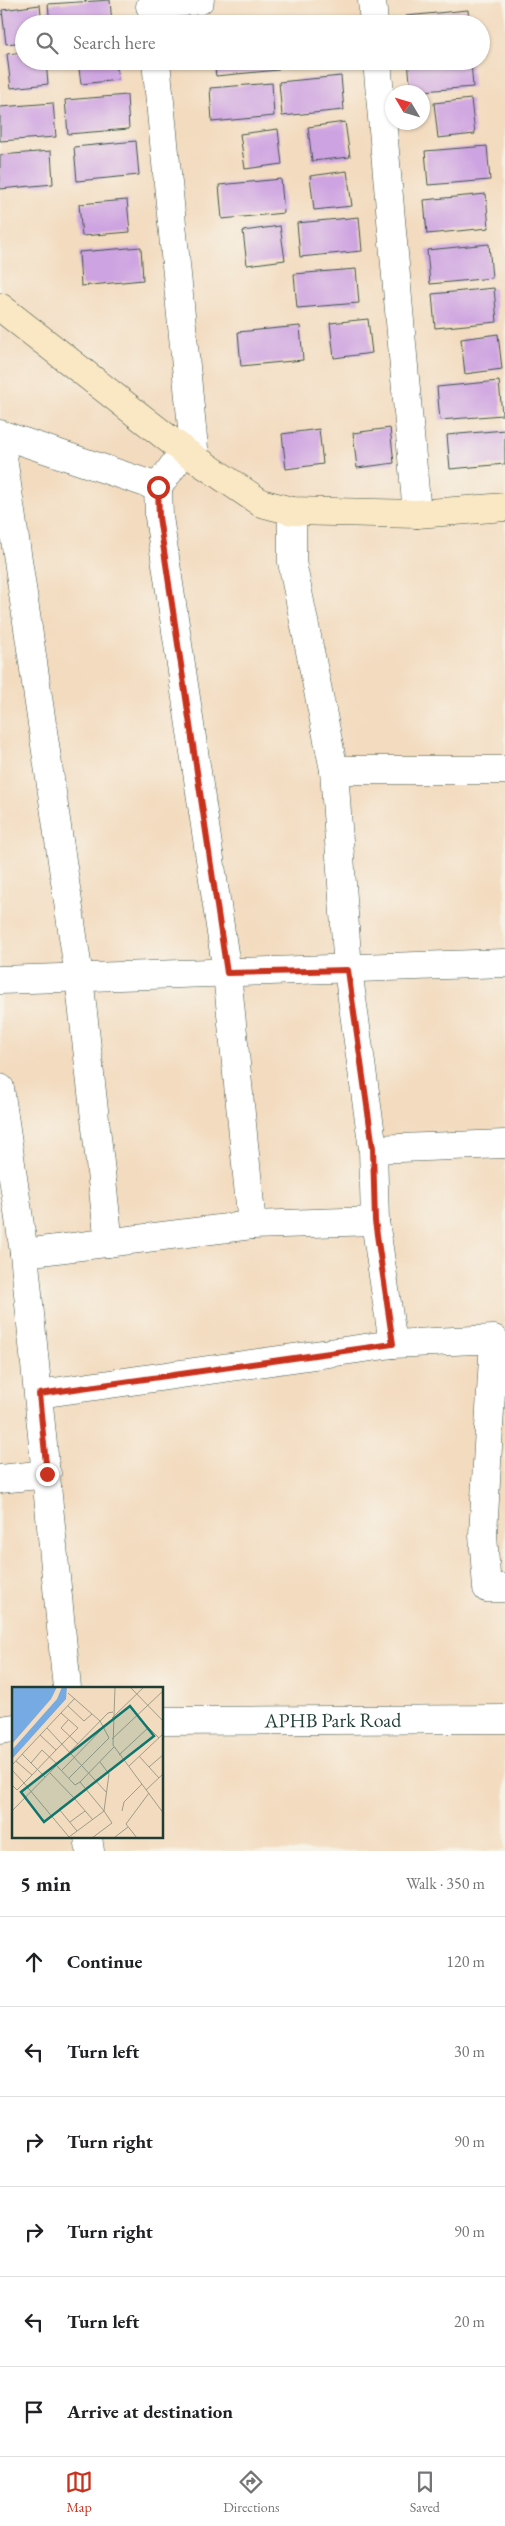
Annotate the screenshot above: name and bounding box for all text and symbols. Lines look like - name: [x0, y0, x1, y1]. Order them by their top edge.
- search box: [15, 15, 490, 70]
- icon: search: [33, 29, 61, 57]
- text: Search here: [73, 30, 155, 55]
- north arrow: [385, 85, 430, 130]
- route start: [147, 476, 170, 499]
- route end: [36, 1463, 59, 1486]
- inset map: [12, 1687, 164, 1838]
- street label: APHB Park Road: [264, 1707, 402, 1733]
- text: 5 min: [20, 1870, 71, 1897]
- text: Walk · 350 m: [406, 1873, 485, 1894]
- icon: ahead: [20, 1948, 48, 1976]
- text: Continue: [67, 1949, 142, 1974]
- text: 120 m: [446, 1951, 485, 1972]
- icon: left: [20, 2038, 48, 2066]
- text: Turn left: [67, 2039, 139, 2064]
- text: 30 m: [454, 2041, 485, 2062]
- icon: right: [20, 2128, 48, 2156]
- text: Turn right: [67, 2129, 153, 2154]
- text: 90 m: [454, 2131, 485, 2152]
- icon: right: [20, 2218, 48, 2246]
- text: Turn right: [67, 2219, 153, 2244]
- text: 90 m: [454, 2221, 485, 2242]
- icon: left: [20, 2308, 48, 2336]
- text: Turn left: [67, 2309, 139, 2334]
- text: 20 m: [454, 2311, 485, 2332]
- icon: arrive: [20, 2398, 48, 2426]
- text: Arrive at destination: [67, 2399, 233, 2424]
- tab: Map: [65, 2468, 93, 2516]
- tab: Directions: [223, 2468, 280, 2516]
- tab: Saved: [410, 2468, 440, 2516]

